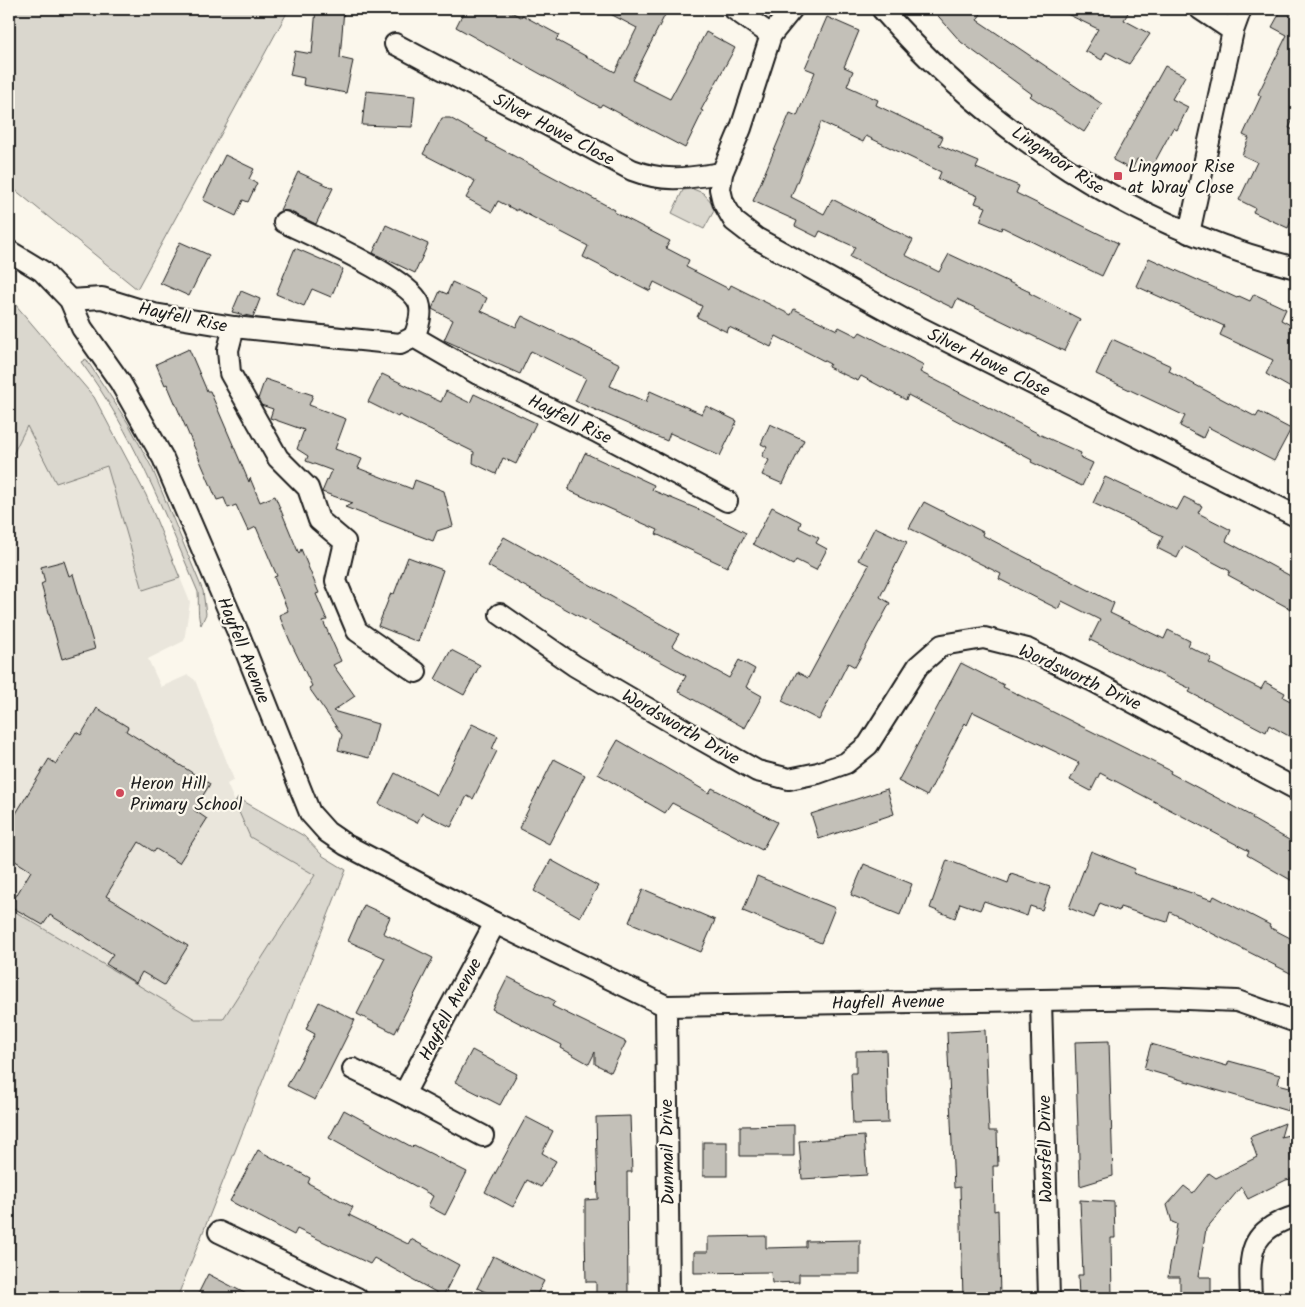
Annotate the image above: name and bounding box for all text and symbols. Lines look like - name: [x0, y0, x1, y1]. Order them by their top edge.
- street label: Silver Howe Close: [487, 86, 619, 175]
- street label: Lingmoor Rise: [1005, 119, 1109, 203]
- place label: Lingmoor Rise at Wray Close: [1128, 153, 1235, 203]
- marker: Lingmoor Rise at Wray Close: [1112, 170, 1124, 182]
- street label: Hayfell Rise: [135, 295, 230, 342]
- street label: Silver Howe Close: [922, 321, 1055, 406]
- street label: Hayfell Rise: [522, 387, 616, 453]
- street label: Hayfell Avenue: [208, 593, 277, 708]
- street label: Wordsworth Drive: [1013, 637, 1146, 719]
- street label: Wordsworth Drive: [616, 683, 745, 774]
- place label: Heron Hill Primary School: [130, 770, 243, 820]
- marker: Heron Hill Primary School: [114, 787, 126, 799]
- street label: Hayfell Avenue: [412, 953, 491, 1066]
- street label: Hayfell Avenue: [831, 988, 945, 1019]
- street label: Wansfell Drive: [1031, 1095, 1062, 1203]
- street label: Dunmail Drive: [653, 1099, 684, 1205]

